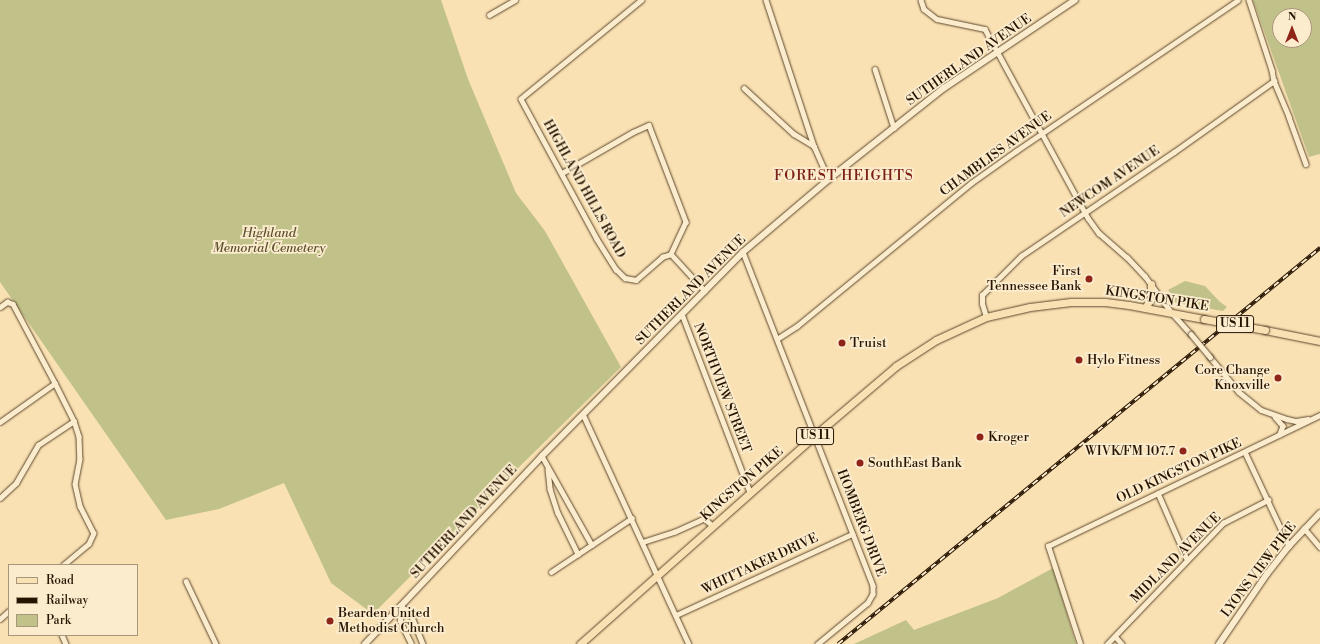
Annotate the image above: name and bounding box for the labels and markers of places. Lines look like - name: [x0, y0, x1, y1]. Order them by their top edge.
- place label: First Tennessee Bank: [987, 264, 1081, 295]
- marker: First Tennessee Bank: [1084, 274, 1094, 284]
- place label: Truist: [850, 335, 887, 351]
- marker: Truist: [837, 338, 847, 348]
- place label: Hylo Fitness: [1087, 352, 1160, 368]
- marker: Hylo Fitness: [1074, 355, 1084, 365]
- place label: Core Change Knoxville: [1195, 363, 1270, 394]
- marker: Core Change Knoxville: [1273, 373, 1283, 383]
- place label: Kroger: [988, 429, 1029, 445]
- marker: Kroger: [975, 432, 985, 442]
- place label: WIVK/FM 107.7: [1085, 443, 1175, 459]
- marker: WIVK/FM 107.7: [1178, 446, 1188, 456]
- place label: SouthEast Bank: [868, 455, 962, 471]
- marker: SouthEast Bank: [855, 458, 865, 468]
- place label: Bearden United Methodist Church: [338, 606, 444, 637]
- marker: Bearden United Methodist Church: [325, 616, 335, 626]

